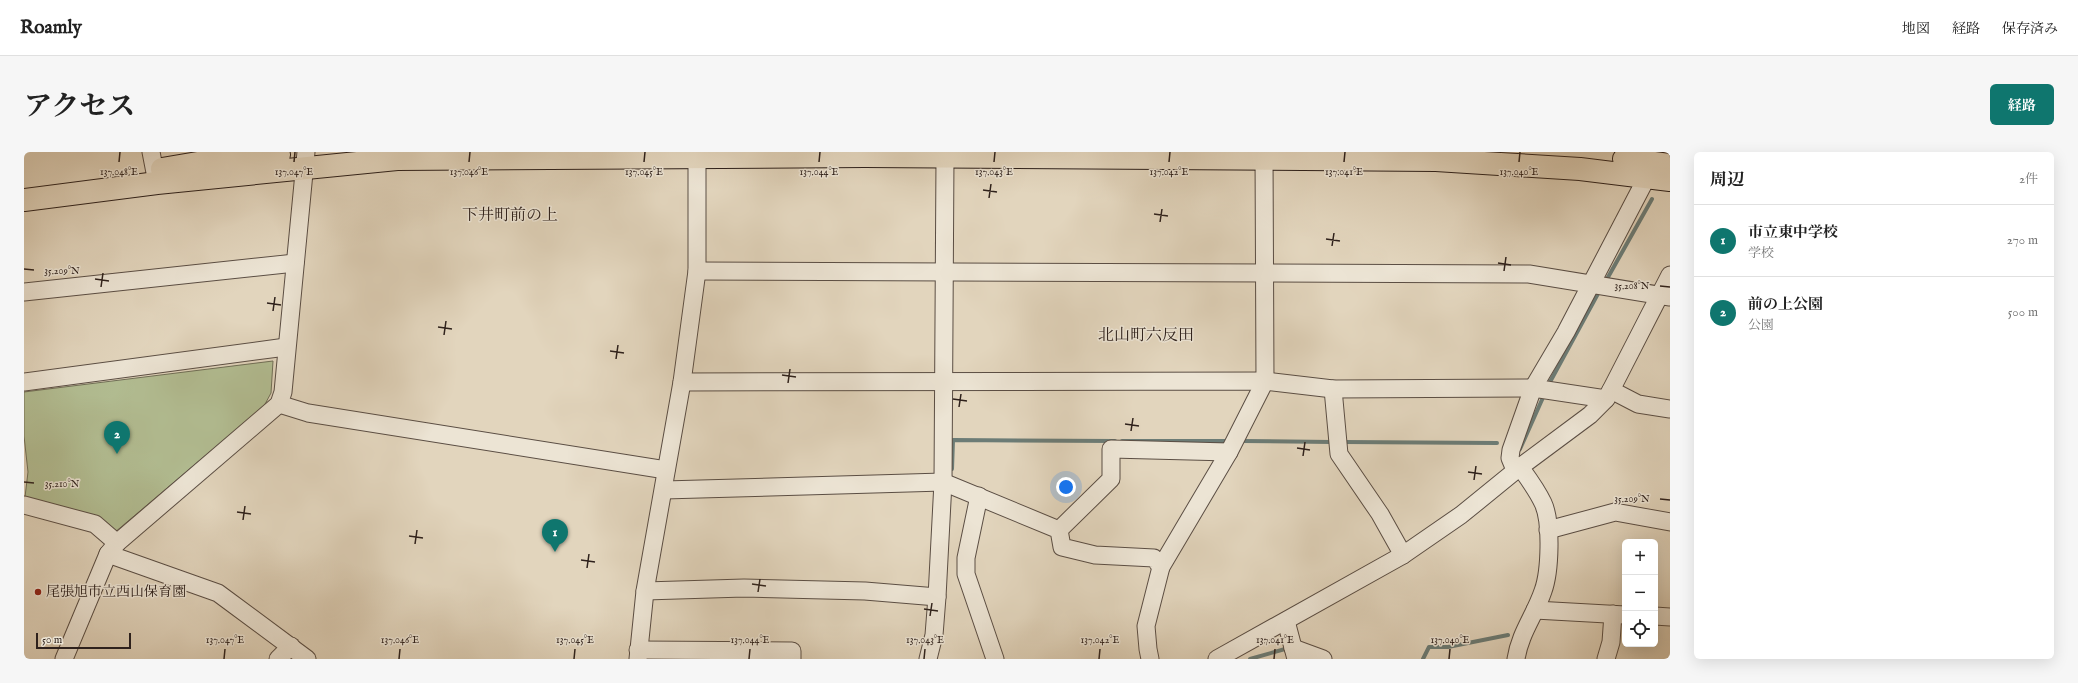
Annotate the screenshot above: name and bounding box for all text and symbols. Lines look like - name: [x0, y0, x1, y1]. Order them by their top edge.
- text: Roamly: [20, 16, 82, 40]
- text: 地図: [1902, 20, 1930, 38]
- text: 経路: [1952, 20, 1980, 38]
- text: 保存済み: [2002, 20, 2058, 38]
- button: 経路: [1990, 84, 2054, 125]
- text: アクセス: [24, 90, 135, 125]
- text: 137.048°E: [100, 166, 138, 179]
- text: 137.047°E: [275, 166, 313, 179]
- text: 137.046°E: [450, 166, 488, 179]
- text: 137.045°E: [625, 166, 663, 179]
- text: 137.044°E: [799, 166, 839, 179]
- text: 137.043°E: [975, 166, 1013, 179]
- text: 137.042°E: [1150, 166, 1189, 179]
- text: 137.041°E: [1325, 166, 1363, 179]
- text: 137.040°E: [1499, 166, 1539, 179]
- text: 周辺: [1710, 170, 1744, 191]
- text: 2件: [2019, 171, 2038, 188]
- district label: 下井町前の上: [462, 206, 558, 226]
- text: 市立東中学校: [1748, 223, 1838, 242]
- text: 1: [1721, 232, 1725, 249]
- text: 270 m: [2007, 232, 2038, 249]
- text: 学校: [1748, 245, 1774, 262]
- text: 35.209°N: [44, 265, 80, 278]
- text: 35.208°N: [1615, 280, 1650, 293]
- text: 前の上公園: [1748, 295, 1823, 314]
- text: 2: [1720, 304, 1726, 321]
- text: 500 m: [2008, 304, 2038, 321]
- text: 公園: [1748, 317, 1774, 334]
- district label: 北山町六反田: [1098, 326, 1194, 346]
- pin: 2: [104, 421, 130, 454]
- your location: [1056, 477, 1076, 497]
- text: 35.210°N: [45, 478, 80, 491]
- text: 35.209°N: [1614, 493, 1650, 506]
- pin: 1: [542, 519, 568, 552]
- map controls: [1622, 539, 1658, 647]
- button: +: [1622, 539, 1658, 575]
- button: −: [1622, 575, 1658, 611]
- place label: 尾張旭市立西山保育園: [46, 583, 186, 601]
- marker: 尾張旭市立西山保育園: [33, 587, 43, 597]
- button: locate: [1622, 611, 1658, 647]
- scale bar: [36, 631, 131, 650]
- text: 50 m: [42, 633, 62, 647]
- text: 137.047°E: [206, 634, 244, 647]
- text: 137.046°E: [381, 634, 419, 647]
- text: 137.045°E: [556, 634, 594, 647]
- text: 137.044°E: [730, 634, 770, 647]
- text: 137.043°E: [906, 634, 944, 647]
- text: 137.042°E: [1081, 634, 1120, 647]
- text: 137.041°E: [1256, 634, 1294, 647]
- text: 137.040°E: [1430, 634, 1470, 647]

